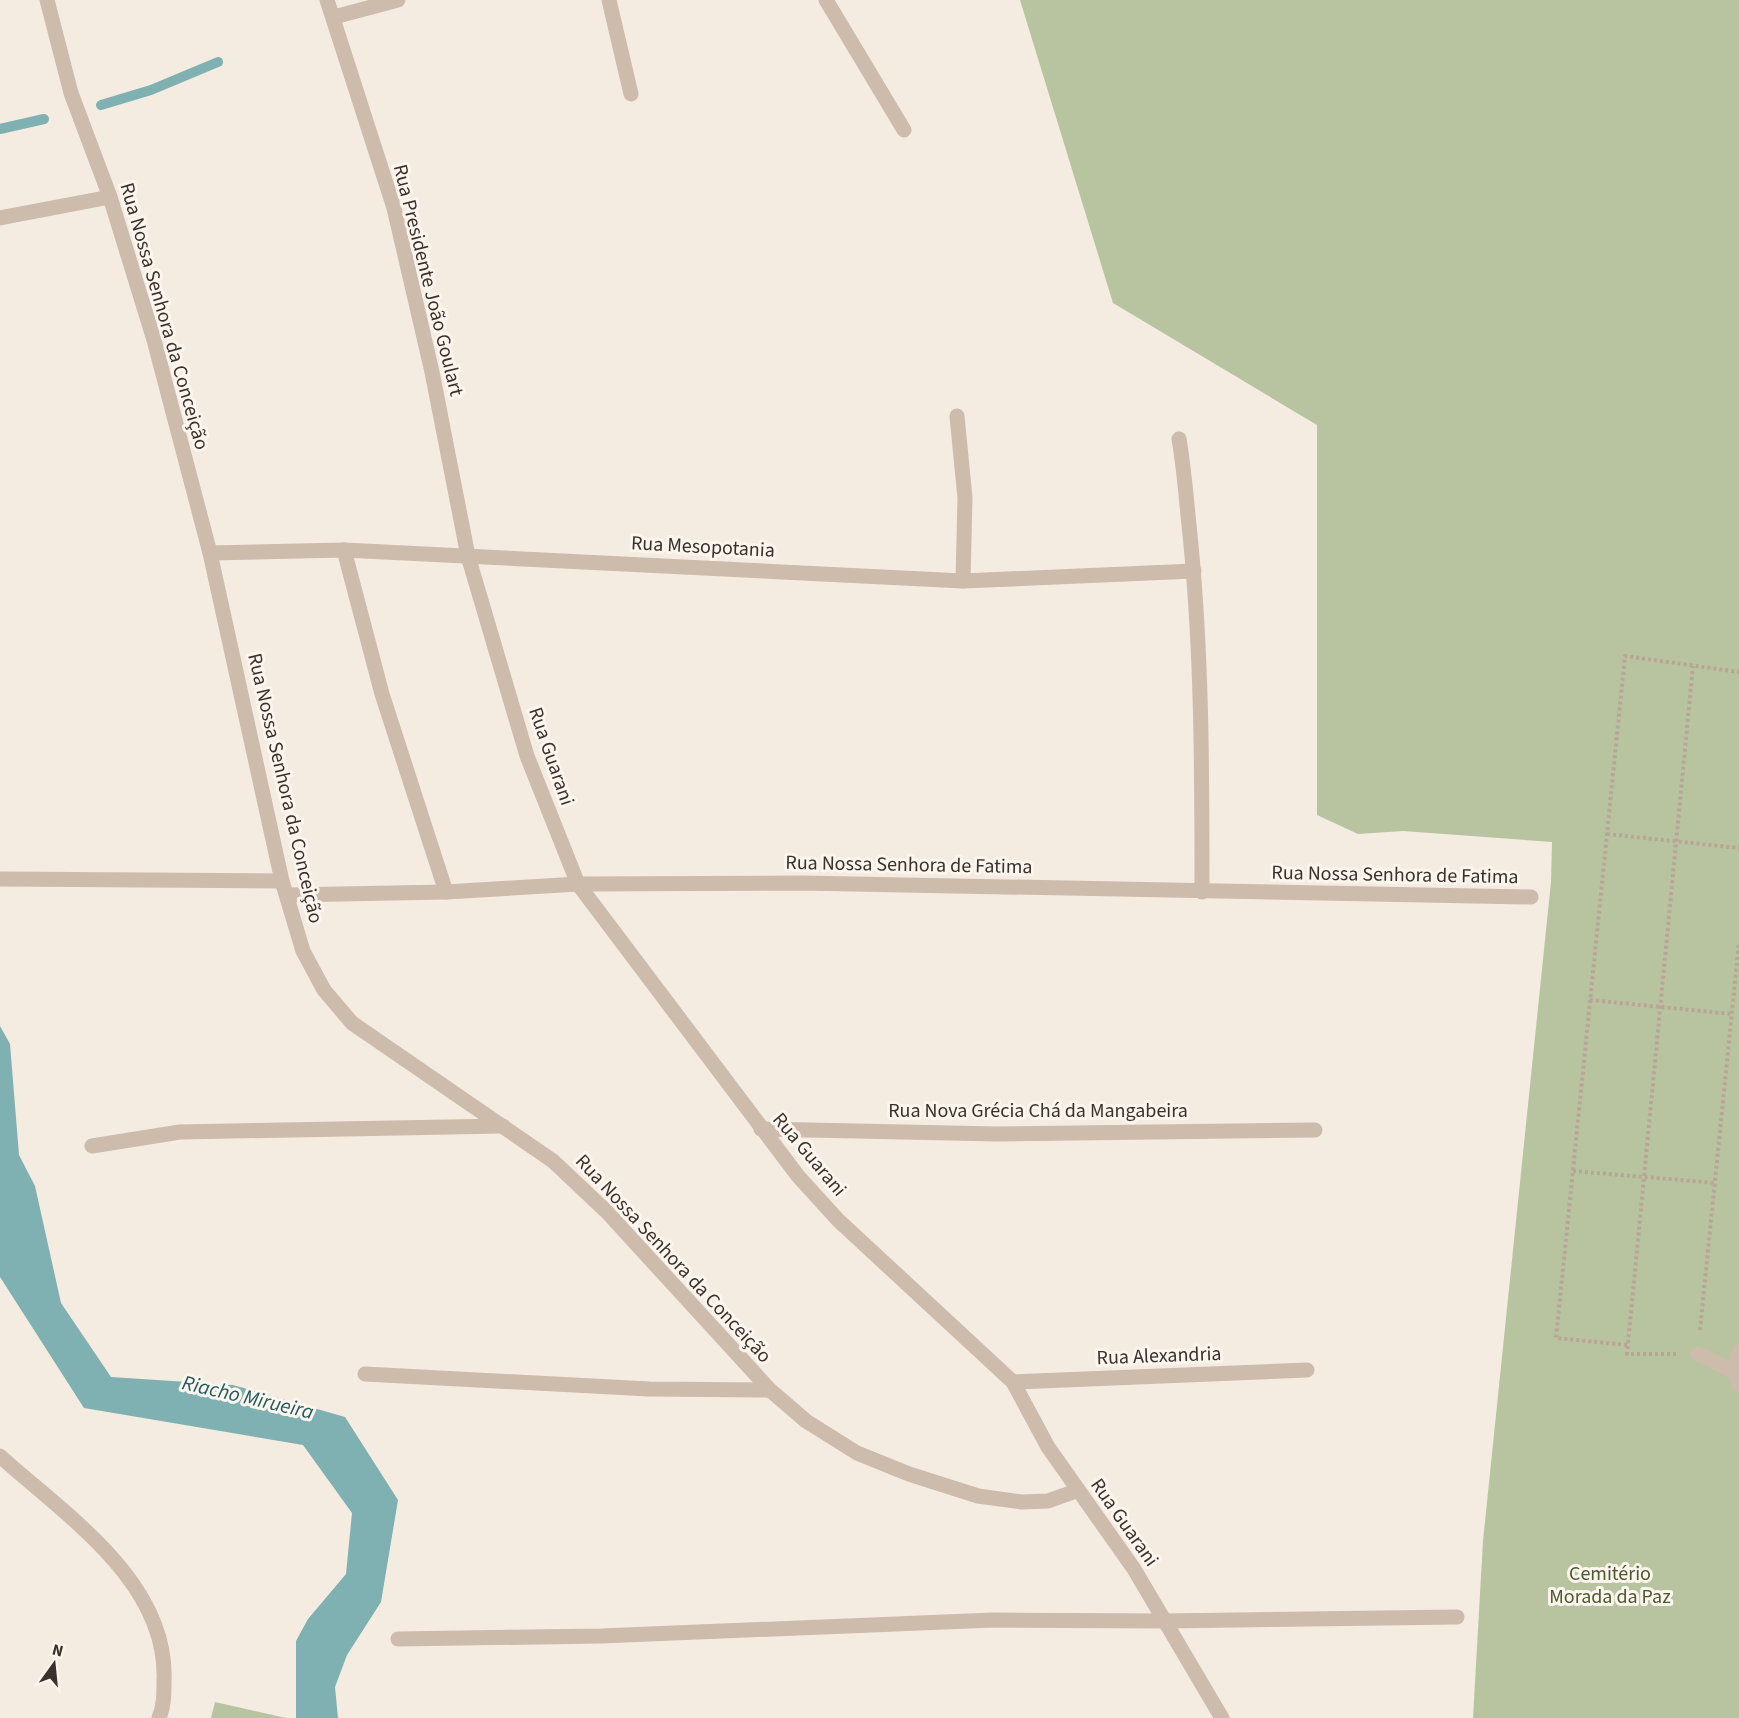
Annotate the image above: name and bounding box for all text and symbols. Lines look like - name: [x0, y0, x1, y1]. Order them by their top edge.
- street label: Rua Presidente João Goulart: [386, 161, 470, 399]
- street label: Rua Nossa Senhora da Conceição: [112, 180, 216, 453]
- street label: Rua Mesopotania: [630, 529, 776, 565]
- street label: Rua Nossa Senhora da Conceição: [240, 650, 330, 926]
- street label: Rua Guarani: [521, 704, 581, 809]
- street label: Rua Nossa Senhora de Fatima: [785, 849, 1033, 881]
- street label: Rua Nossa Senhora de Fatima: [1271, 859, 1519, 891]
- street label: Rua Nova Grécia Chá da Mangabeira: [888, 1097, 1188, 1125]
- street label: Rua Guarani: [766, 1107, 853, 1203]
- street label: Rua Nossa Senhora da Conceição: [569, 1148, 778, 1369]
- street label: Rua Alexandria: [1096, 1340, 1222, 1372]
- water label: Riacho Mirueira: [179, 1367, 317, 1427]
- street label: Rua Guarani: [1083, 1473, 1165, 1572]
- park label: Cemitério Morada da Paz: [1549, 1560, 1671, 1611]
- north arrow: [24, 1634, 84, 1694]
- text: N: [50, 1638, 66, 1662]

